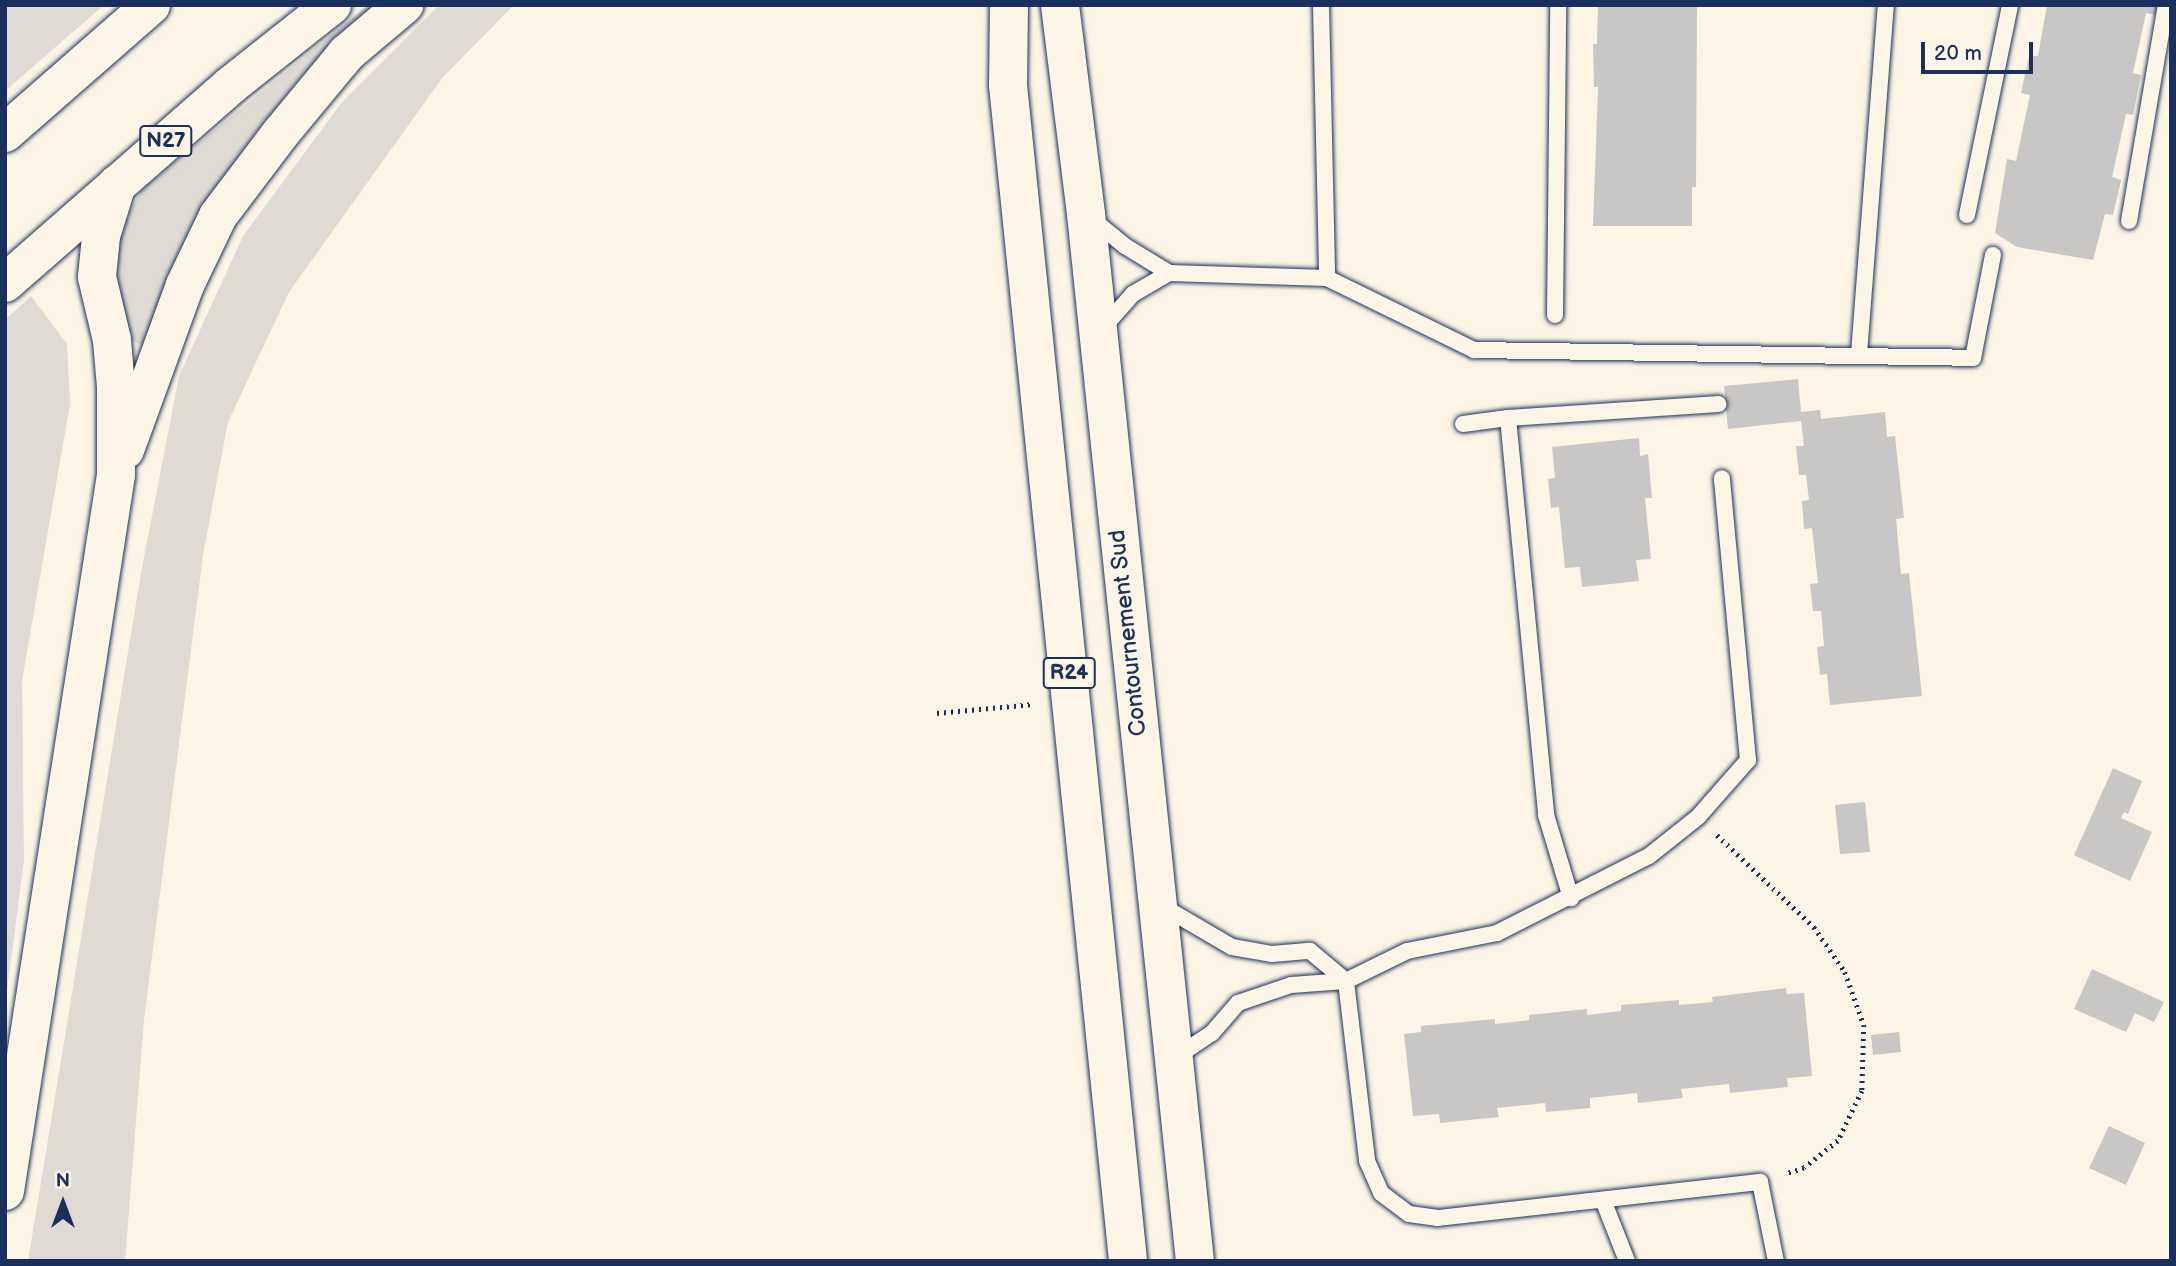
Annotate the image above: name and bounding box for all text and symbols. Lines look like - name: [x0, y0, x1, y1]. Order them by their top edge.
- scale bar: [1924, 28, 2036, 72]
- text: 20 m: [1934, 41, 1982, 66]
- road number: N27: [138, 124, 194, 158]
- street label: Contournement Sud: [1103, 528, 1153, 738]
- road number: R24: [1041, 656, 1097, 690]
- north arrow: [28, 1168, 98, 1238]
- text: N: [56, 1170, 70, 1193]

